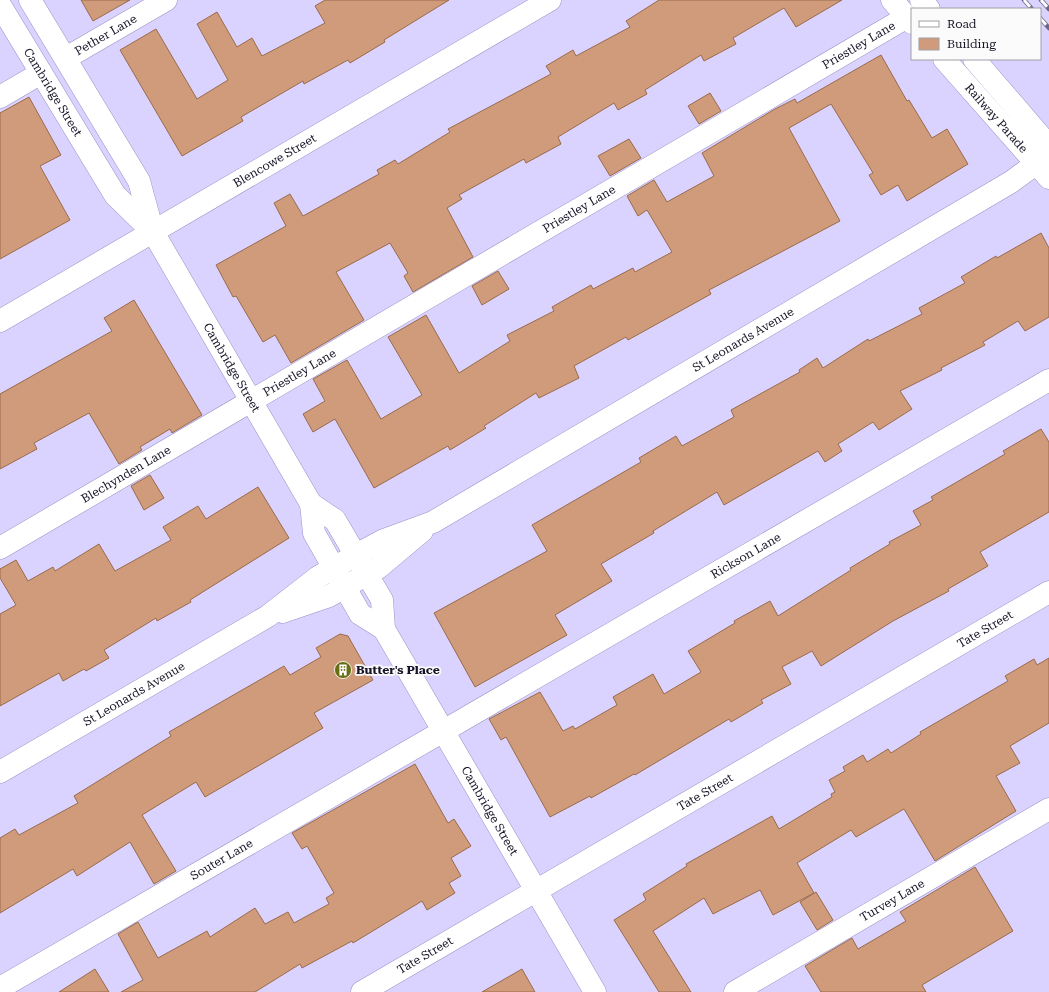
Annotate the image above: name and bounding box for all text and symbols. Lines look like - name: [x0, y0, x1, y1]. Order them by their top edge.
- legend: [911, 8, 1041, 60]
- street label: Pether Lane: [72, 11, 140, 58]
- text: Road: [947, 17, 977, 31]
- street label: Priestley Lane: [820, 18, 898, 72]
- text: Building: [947, 37, 996, 51]
- street label: Cambridge Street: [21, 46, 85, 139]
- street label: Railway Parade: [962, 81, 1031, 156]
- street label: Blencowe Street: [231, 131, 319, 190]
- street label: Priestley Lane: [540, 182, 618, 236]
- street label: St Leonards Avenue: [690, 304, 796, 375]
- street label: Cambridge Street: [200, 321, 263, 415]
- street label: Priestley Lane: [261, 346, 339, 399]
- street label: Blechynden Lane: [79, 442, 174, 506]
- street label: Rickson Lane: [708, 530, 784, 582]
- street label: Tate Street: [955, 607, 1016, 651]
- street label: St Leonards Avenue: [81, 659, 188, 729]
- building icon: Butter's Place: [333, 660, 353, 680]
- place label: Butter's Place: [356, 663, 440, 677]
- street label: Cambridge Street: [458, 764, 521, 858]
- street label: Tate Street: [675, 770, 736, 814]
- street label: Souter Lane: [188, 836, 256, 883]
- street label: Turvey Lane: [857, 876, 927, 925]
- street label: Tate Street: [395, 933, 456, 977]

